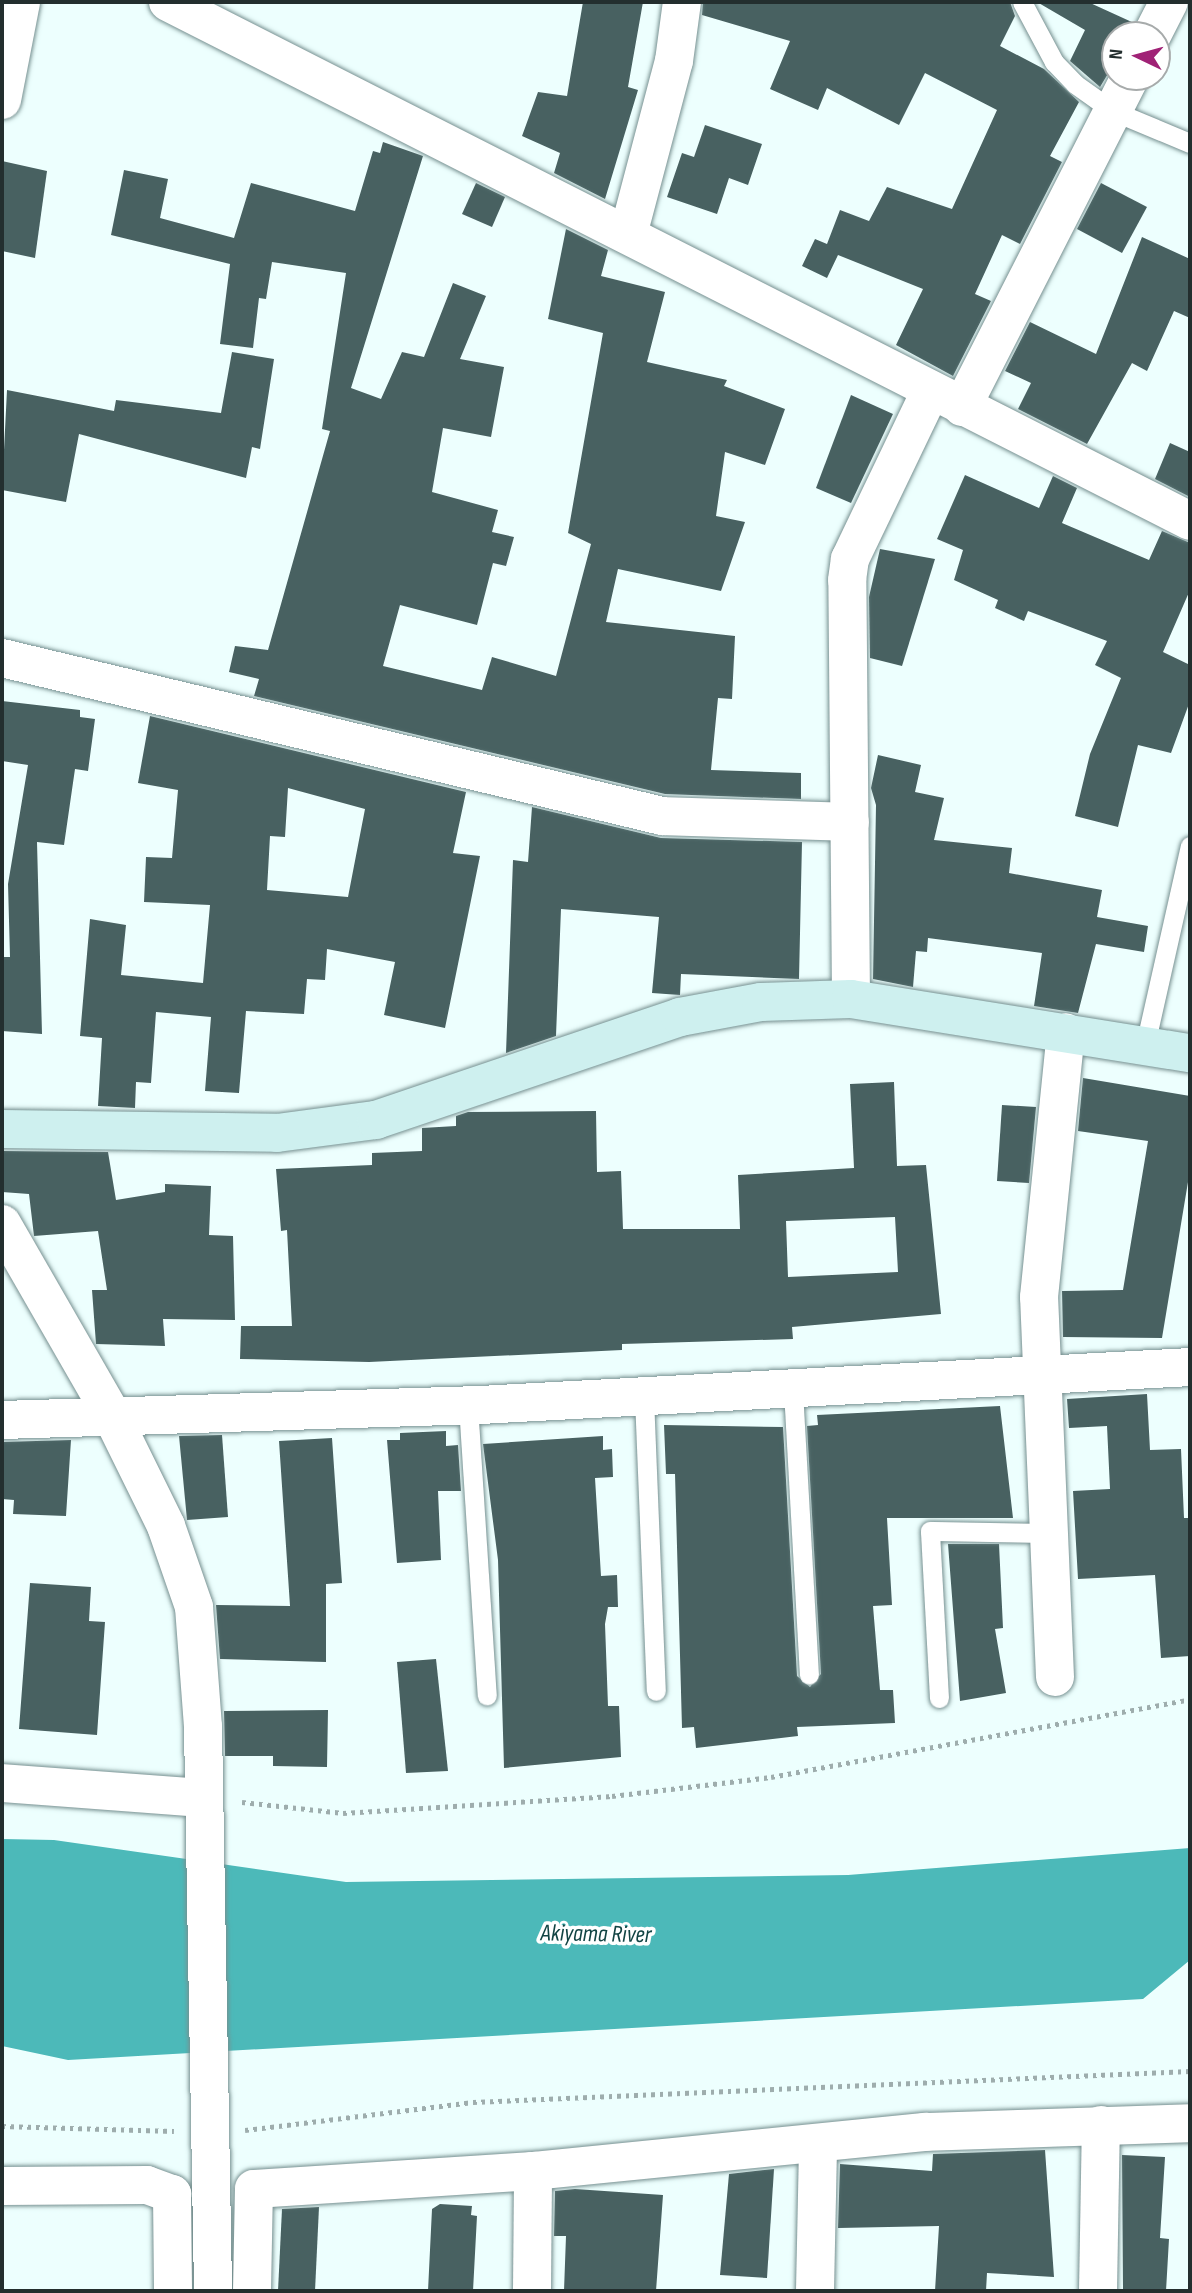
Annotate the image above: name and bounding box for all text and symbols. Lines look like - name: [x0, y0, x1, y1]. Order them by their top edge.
- north arrow: [1101, 21, 1171, 91]
- text: N: [1105, 48, 1128, 60]
- water label: Akiyama River: [540, 1919, 652, 1949]

